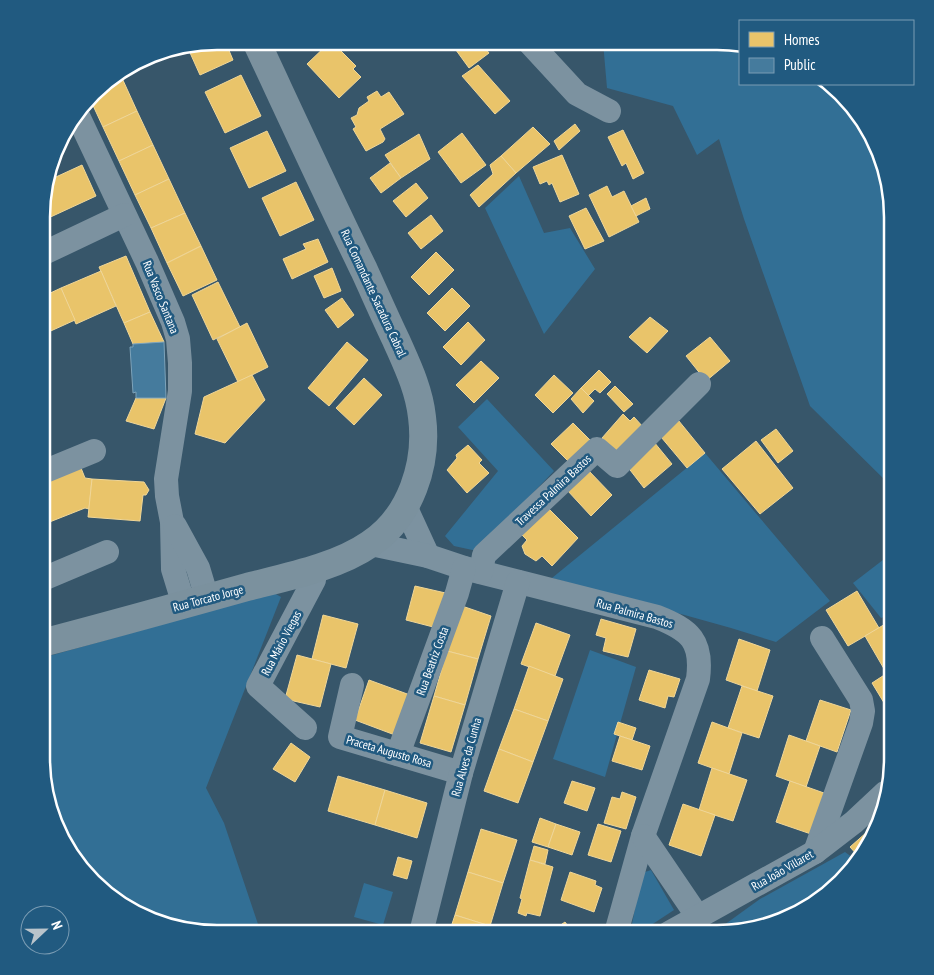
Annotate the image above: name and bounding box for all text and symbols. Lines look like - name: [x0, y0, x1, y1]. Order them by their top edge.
- legend: [739, 20, 914, 85]
- text: Homes: [784, 30, 820, 49]
- text: Public: [784, 55, 816, 74]
- street label: Rua Comandante Sacadura Cabral: [338, 227, 410, 359]
- street label: Rua Vasco Santana: [140, 258, 182, 336]
- street label: Travessa Palmira Bastos: [512, 451, 594, 529]
- street label: Rua Torcato Jorge: [171, 581, 245, 615]
- street label: Rua Palmira Bastos: [595, 595, 675, 631]
- street label: Rua Mário Viegas: [258, 608, 304, 678]
- street label: Rua Beatriz Costa: [413, 624, 451, 697]
- street label: Rua Alves da Cunha: [448, 716, 484, 798]
- street label: Praceta Augusto Rosa: [345, 732, 434, 770]
- street label: Rua João Villaret: [748, 846, 816, 894]
- north arrow: [20, 905, 70, 955]
- text: N: [47, 918, 67, 932]

